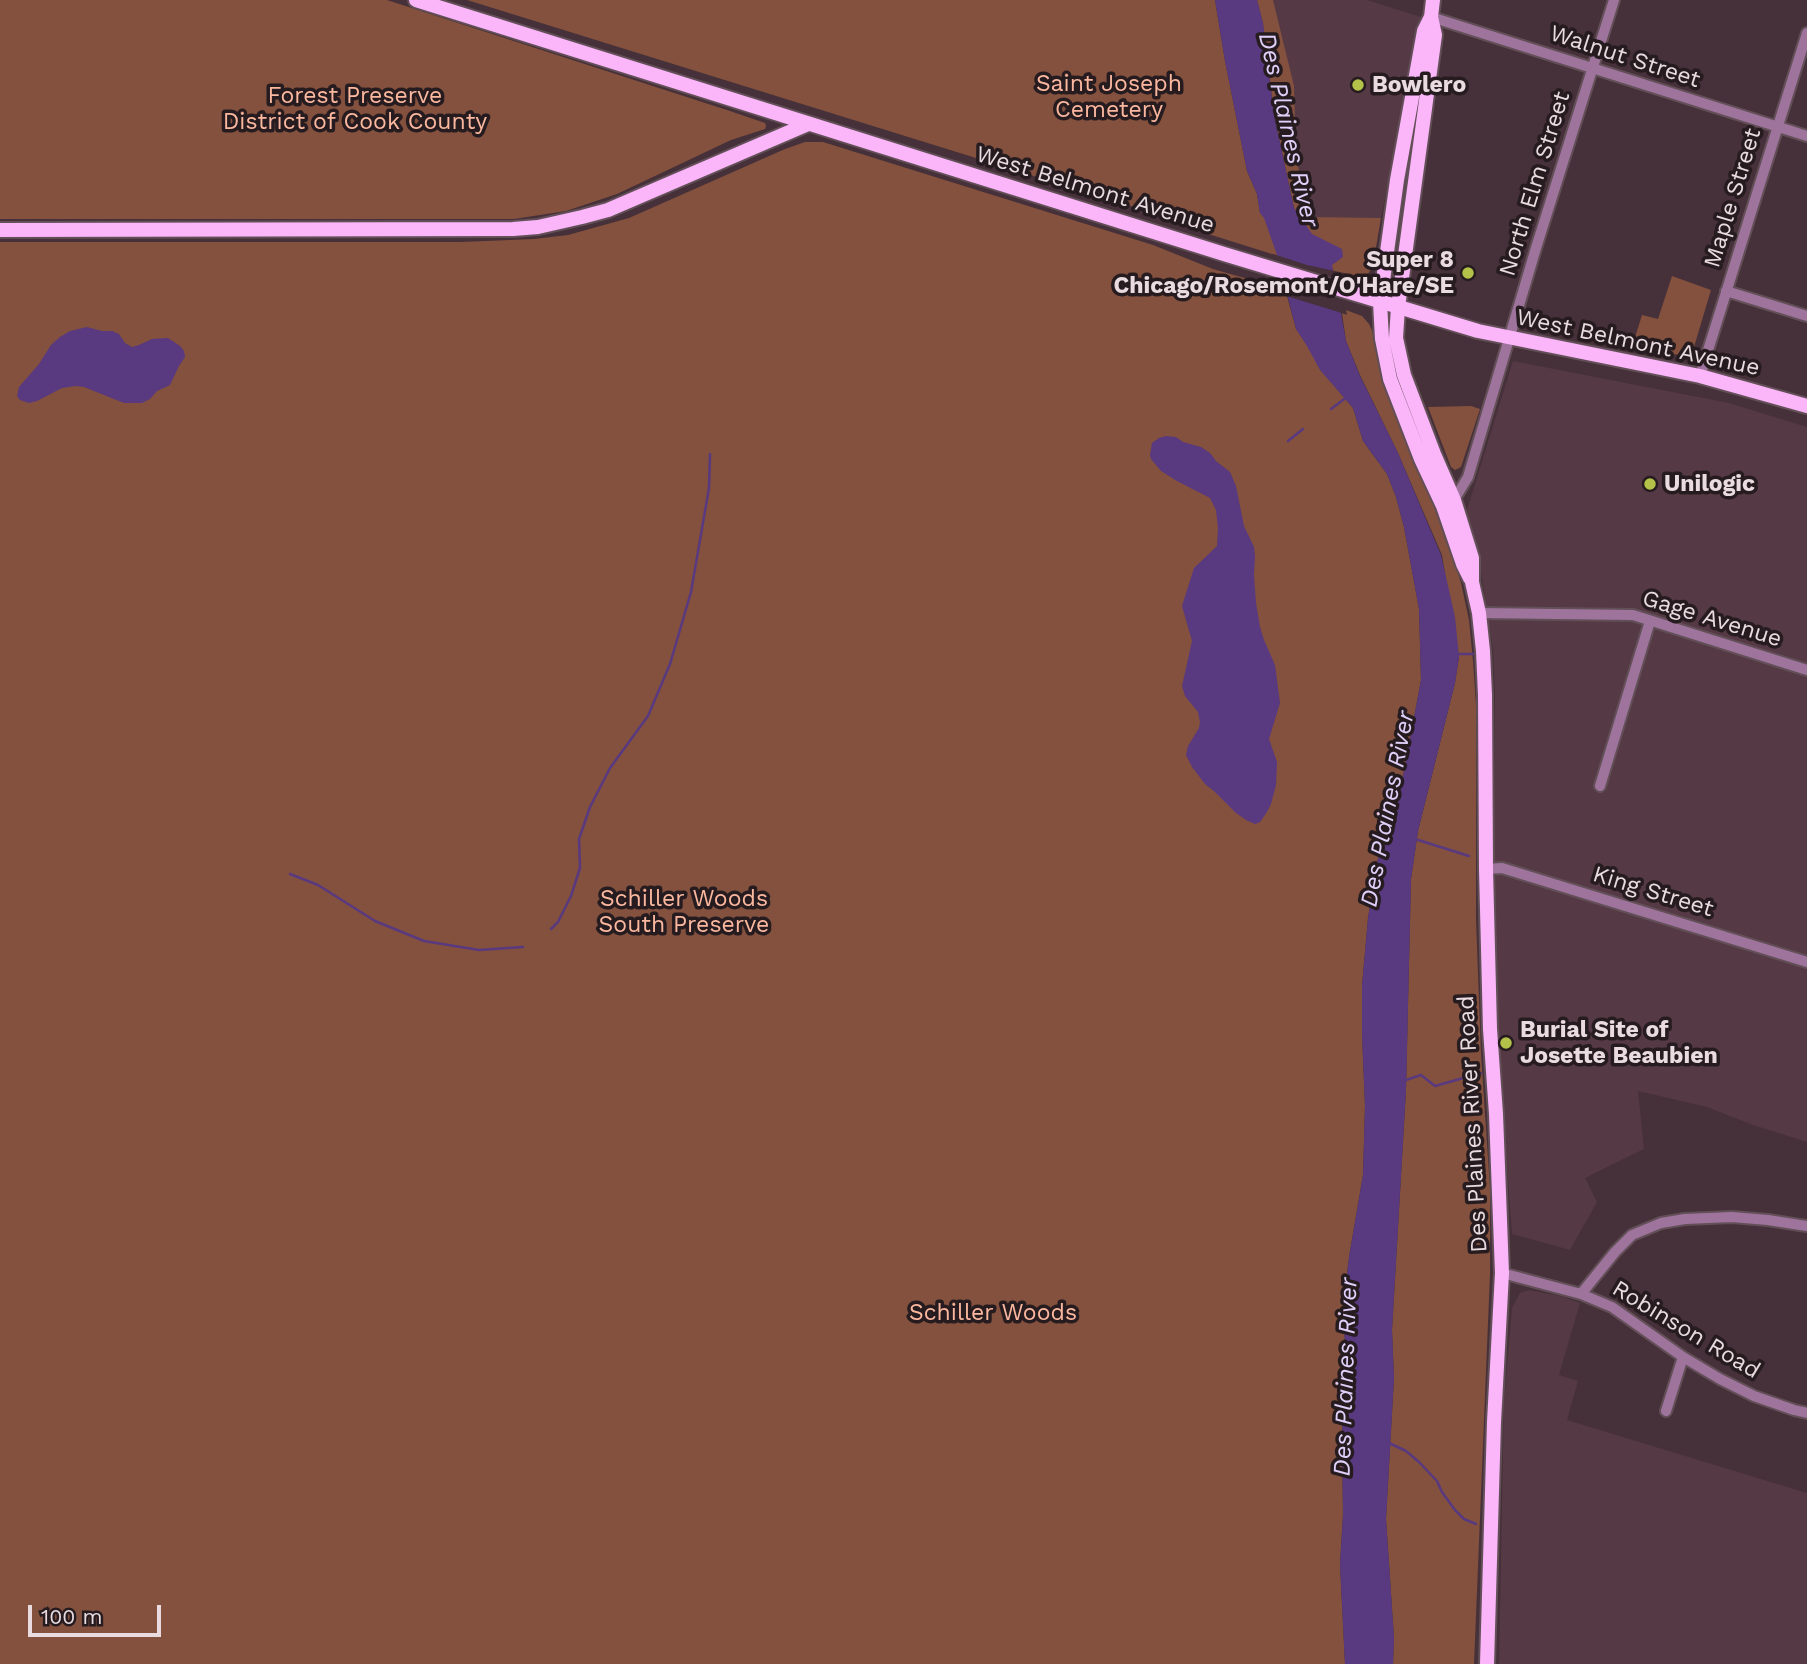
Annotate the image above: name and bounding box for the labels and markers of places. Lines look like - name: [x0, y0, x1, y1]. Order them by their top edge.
- place label: Bowlero: [1372, 71, 1466, 99]
- marker: Bowlero: [1350, 77, 1366, 93]
- place label: Super 8 Chicago/Rosemont/O'Hare/SE: [1114, 246, 1454, 300]
- marker: Super 8 Chicago/Rosemont/O'Hare/SE: [1460, 265, 1476, 281]
- place label: Unilogic: [1664, 470, 1755, 498]
- marker: Unilogic: [1642, 476, 1658, 492]
- place label: Burial Site of Josette Beaubien: [1520, 1016, 1718, 1070]
- marker: Burial Site of Josette Beaubien: [1498, 1035, 1514, 1051]

